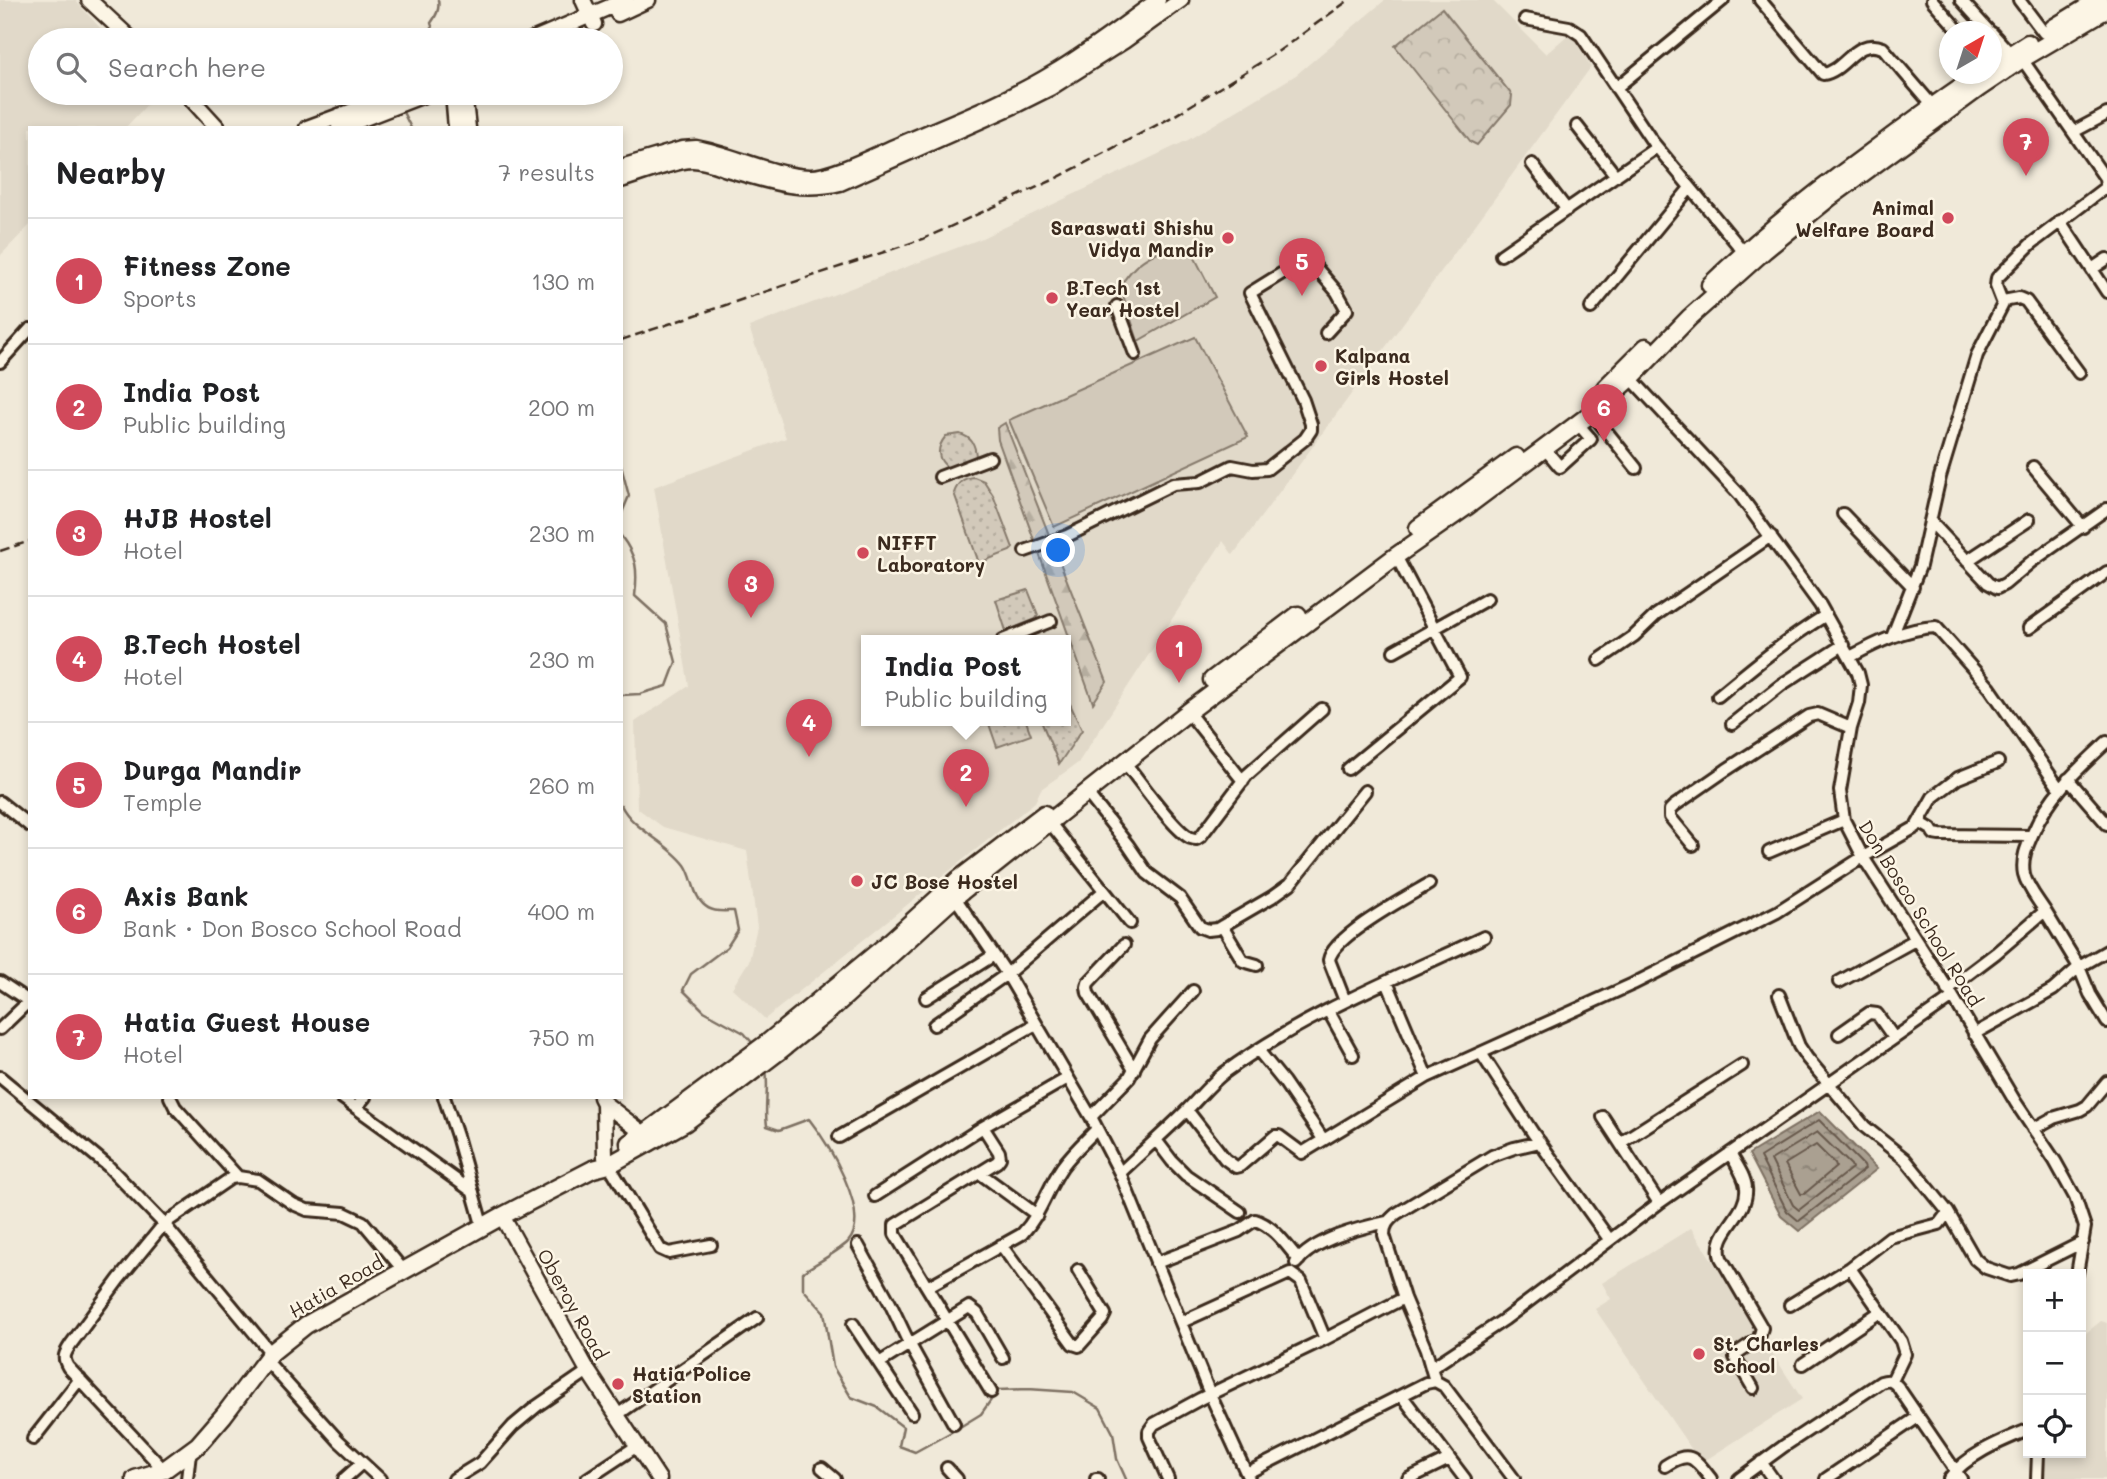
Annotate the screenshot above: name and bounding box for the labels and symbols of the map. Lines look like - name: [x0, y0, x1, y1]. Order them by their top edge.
- north arrow: [1939, 21, 2002, 84]
- pin: 7: [2003, 118, 2049, 176]
- place label: Animal Welfare Board: [1796, 195, 1934, 242]
- marker: Animal Welfare Board: [1940, 210, 1956, 226]
- place label: Saraswati Shishu Vidya Mandir: [1050, 215, 1214, 262]
- marker: Saraswati Shishu Vidya Mandir: [1220, 230, 1236, 246]
- pin: 5: [1279, 238, 1325, 296]
- place label: B.Tech 1st Year Hostel: [1066, 275, 1179, 322]
- marker: B.Tech 1st Year Hostel: [1044, 290, 1060, 306]
- place label: Kalpana Girls Hostel: [1335, 343, 1449, 390]
- marker: Kalpana Girls Hostel: [1313, 358, 1329, 374]
- pin: 6: [1581, 384, 1627, 442]
- place label: NIFFT Laboratory: [877, 530, 985, 577]
- your location: [1041, 533, 1075, 567]
- marker: NIFFT Laboratory: [855, 545, 871, 561]
- pin: 3: [728, 560, 774, 618]
- pin: 1: [1156, 625, 1202, 683]
- pin: 4: [786, 699, 832, 757]
- pin: 2: [943, 749, 989, 807]
- street label: Don Bosco School Road: [1853, 815, 1989, 1011]
- place label: JC Bose Hostel: [871, 869, 1018, 894]
- marker: JC Bose Hostel: [849, 873, 865, 889]
- street label: Oberoy Road: [532, 1244, 614, 1364]
- street label: Hatia Road: [284, 1249, 388, 1323]
- place label: St. Charles School: [1713, 1331, 1819, 1378]
- marker: St. Charles School: [1691, 1346, 1707, 1362]
- place label: Hatia Police Station: [632, 1361, 751, 1408]
- marker: Hatia Police Station: [610, 1376, 626, 1392]

